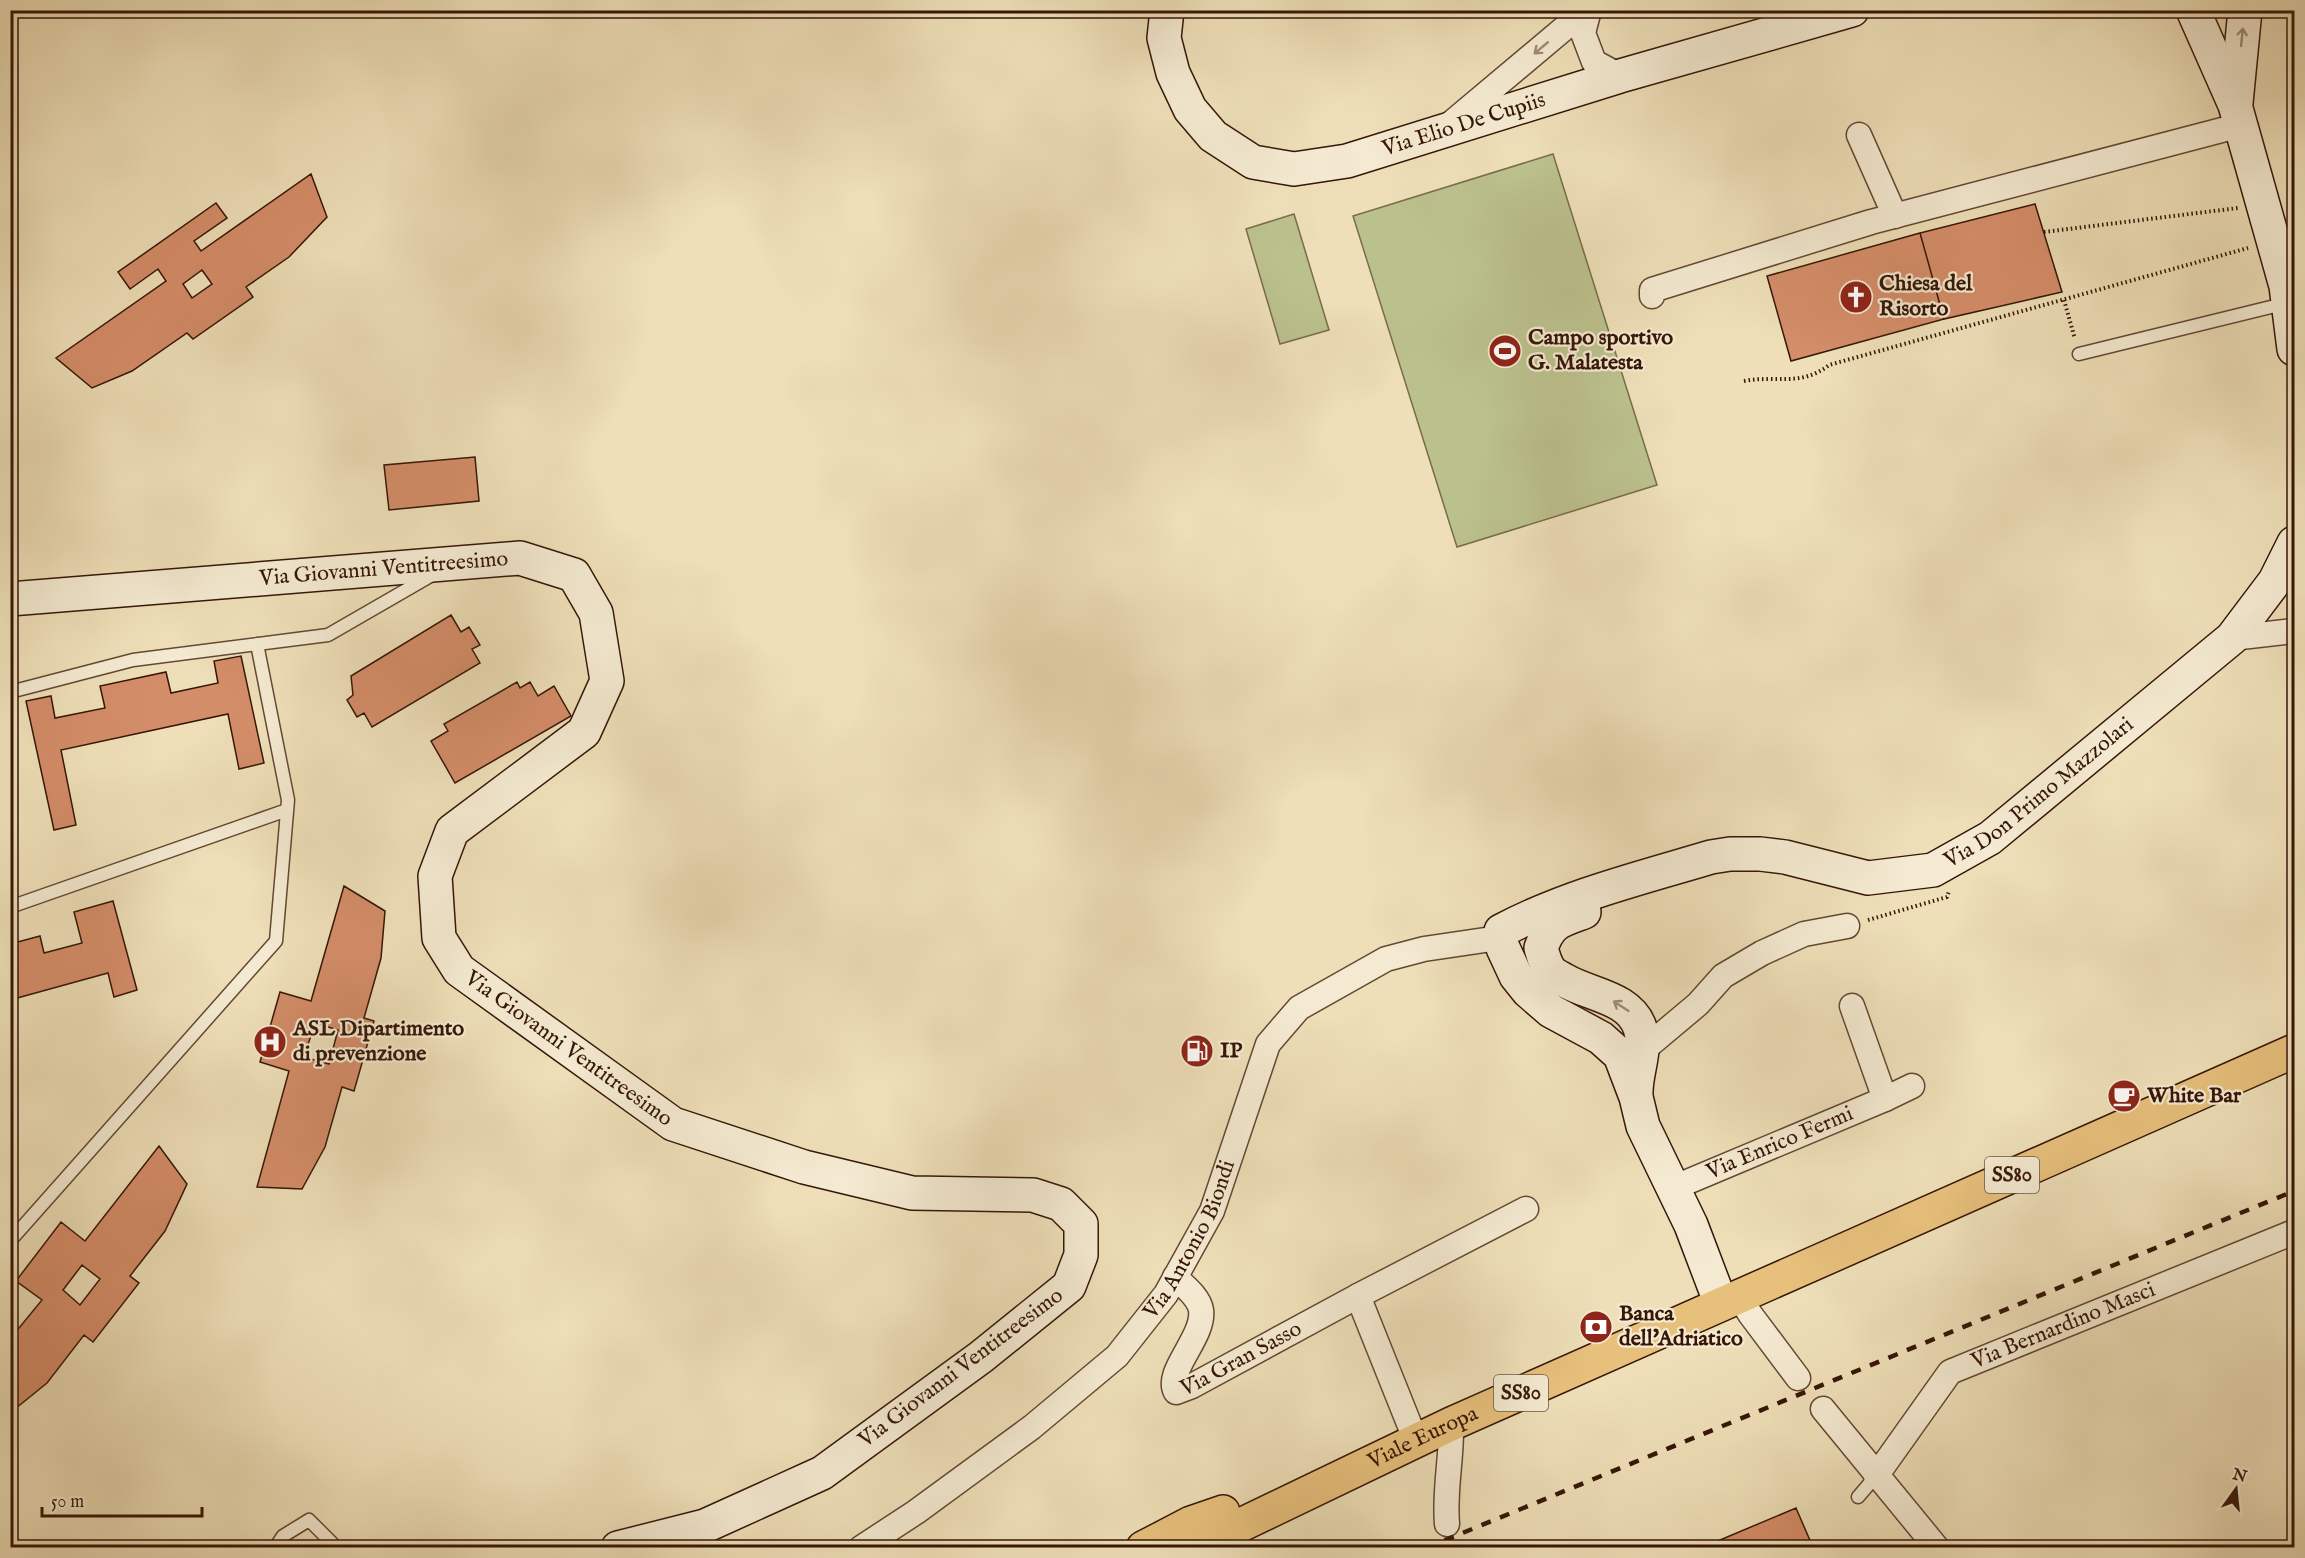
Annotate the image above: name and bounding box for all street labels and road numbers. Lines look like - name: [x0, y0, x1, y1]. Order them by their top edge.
- street label: Via Elio De Cupiis: [1378, 86, 1549, 163]
- street label: Via Giovanni Ventitreesimo: [257, 545, 509, 593]
- street label: Via Don Primo Mazzolari: [1938, 711, 2140, 875]
- street label: Via Giovanni Ventitreesimo: [458, 964, 678, 1133]
- street label: Via Enrico Fermi: [1701, 1100, 1858, 1187]
- street label: Via Antonio Biondi: [1137, 1156, 1242, 1326]
- road number: SS80: [1985, 1157, 2039, 1193]
- street label: Via Bernardino Masci: [1966, 1276, 2159, 1376]
- street label: Via Giovanni Ventitreesimo: [852, 1282, 1069, 1455]
- street label: Via Gran Sasso: [1176, 1315, 1307, 1403]
- road number: SS80: [1494, 1375, 1548, 1411]
- street label: Viale Europa: [1362, 1400, 1483, 1476]

